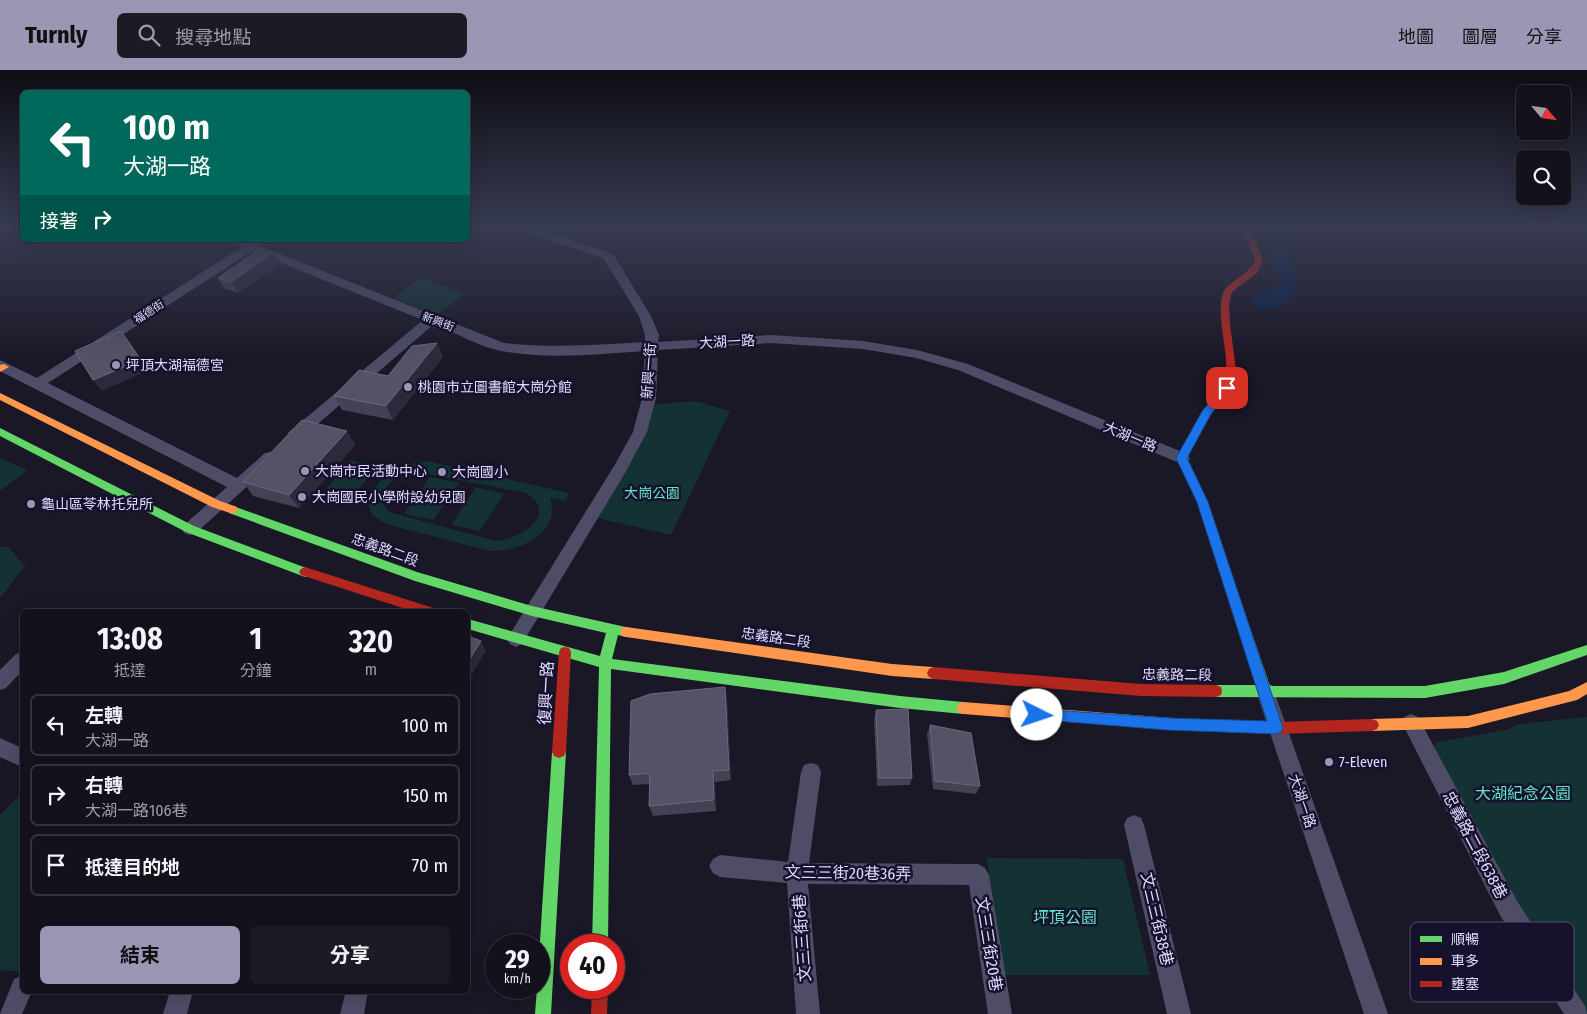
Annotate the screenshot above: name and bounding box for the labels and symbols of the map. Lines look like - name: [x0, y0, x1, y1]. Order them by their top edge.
- north arrow: [1516, 85, 1571, 140]
- street label: 福德街: [132, 298, 166, 326]
- street label: 新興街: [420, 310, 456, 334]
- street label: 大湖一路: [699, 332, 755, 352]
- street label: 新興一街: [639, 342, 659, 400]
- place label: 坪頂大湖福德宮: [126, 357, 224, 374]
- marker: 坪頂大湖福德宮: [110, 359, 122, 371]
- pin: [1206, 367, 1248, 409]
- place label: 桃園市立圖書館大崗分館: [418, 379, 572, 396]
- marker: 桃園市立圖書館大崗分館: [402, 381, 414, 393]
- street label: 大湖一路: [1101, 418, 1159, 456]
- place label: 大崗市民活動中心: [315, 463, 427, 480]
- place label: 大崗國小: [452, 464, 508, 481]
- marker: 大崗市民活動中心: [299, 465, 311, 477]
- marker: 大崗國小: [436, 466, 448, 478]
- park label: 大崗公園: [624, 485, 680, 502]
- place label: 大崗國民小學附設幼兒園: [312, 489, 466, 506]
- marker: 大崗國民小學附設幼兒園: [296, 491, 308, 503]
- place label: 龜山區苓林托兒所: [41, 496, 153, 513]
- marker: 龜山區苓林托兒所: [25, 498, 37, 510]
- street label: 忠義路二段: [349, 530, 421, 570]
- street label: 忠義路二段: [740, 625, 812, 651]
- street label: 復興一路: [535, 661, 557, 725]
- street label: 忠義路二段: [1142, 666, 1212, 684]
- position arrow: [1010, 688, 1062, 740]
- place label: 7-Eleven: [1339, 754, 1387, 771]
- marker: 7-Eleven: [1323, 756, 1335, 768]
- street label: 大湖一路: [1285, 772, 1319, 830]
- park label: 大湖紀念公園: [1475, 784, 1571, 803]
- street label: 忠義路二段638巷: [1439, 788, 1511, 902]
- street label: 文三三街20巷36弄: [785, 862, 911, 884]
- street label: 文三三街38巷: [1137, 870, 1177, 968]
- street label: 文三三街6巷: [789, 893, 815, 983]
- street label: 文三三街20巷: [972, 895, 1006, 993]
- park label: 坪頂公園: [1033, 908, 1097, 927]
- legend: [1410, 922, 1574, 1002]
- text: 順暢: [1451, 931, 1479, 948]
- speed limit sign: 40: [560, 934, 625, 999]
- text: 車多: [1451, 953, 1479, 970]
- text: 壅塞: [1451, 976, 1479, 993]

